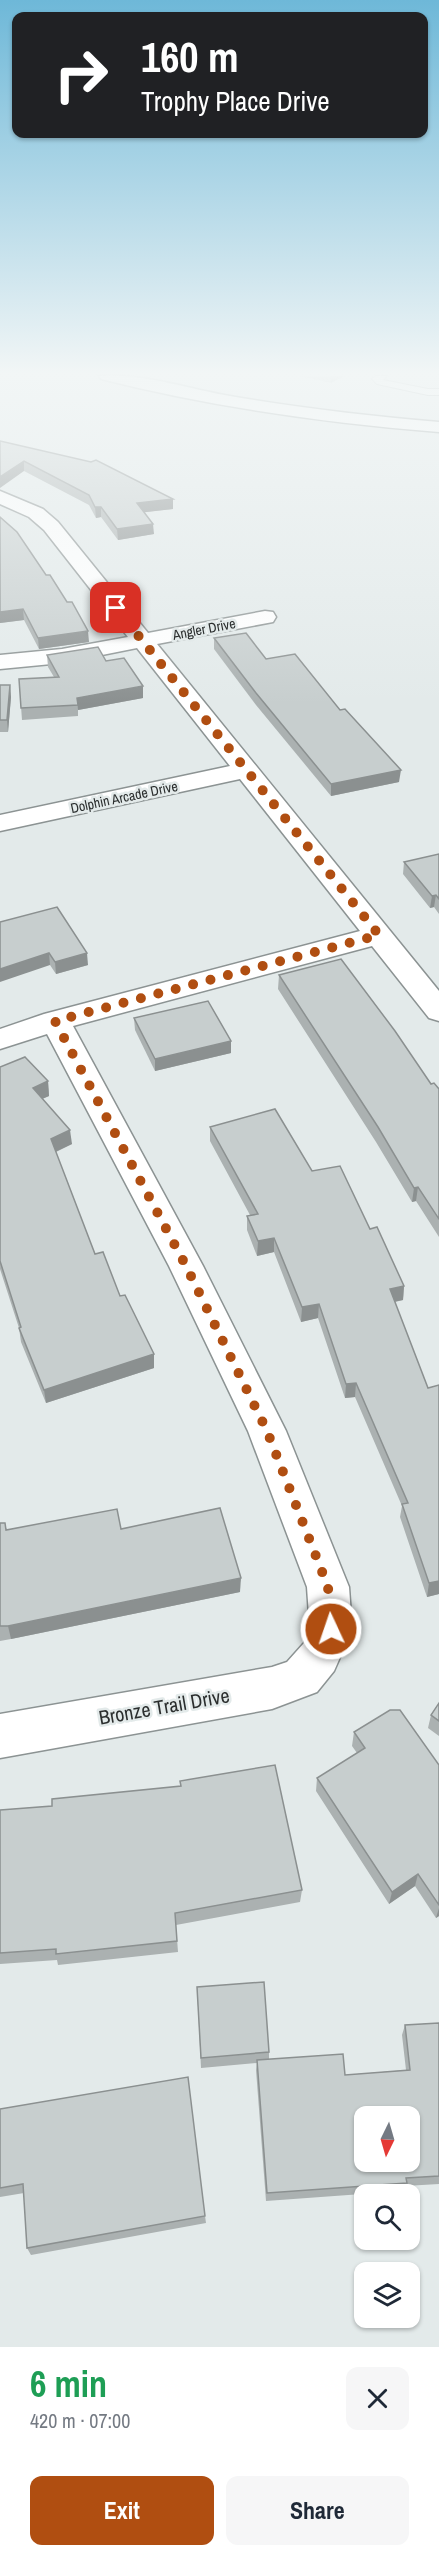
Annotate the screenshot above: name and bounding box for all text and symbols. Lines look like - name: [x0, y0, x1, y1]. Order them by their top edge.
- text: 160 m: [141, 29, 239, 85]
- icon: right: [42, 36, 120, 114]
- text: Trophy Place Drive: [141, 83, 330, 119]
- pin: [90, 582, 141, 633]
- icon: arrive: [99, 591, 132, 624]
- street label: Angler Drive: [170, 614, 237, 644]
- street label: Dolphin Arcade Drive: [69, 777, 179, 817]
- position arrow: [299, 1597, 363, 1661]
- street label: Bronze Trail Drive: [97, 1681, 231, 1731]
- north arrow: [354, 2106, 420, 2172]
- map controls: [354, 2106, 420, 2328]
- button: search: [354, 2184, 420, 2250]
- button: layers: [354, 2262, 420, 2328]
- text: 6 min: [30, 2360, 107, 2408]
- button: close: [346, 2367, 409, 2430]
- text: 420 m · 07:00: [30, 2407, 130, 2434]
- button: Exit: [30, 2476, 214, 2545]
- button: Share: [226, 2476, 409, 2545]

